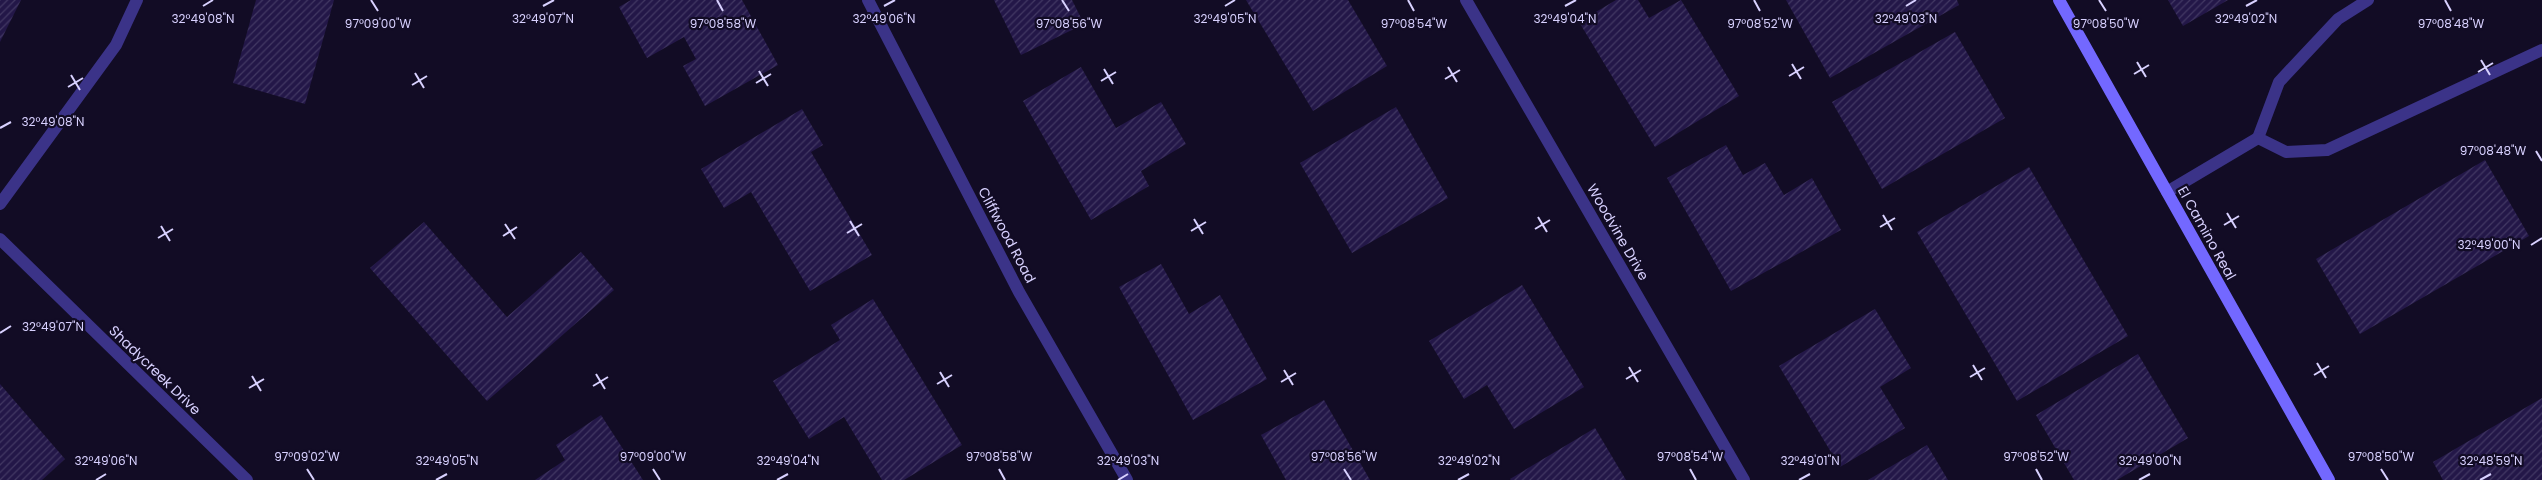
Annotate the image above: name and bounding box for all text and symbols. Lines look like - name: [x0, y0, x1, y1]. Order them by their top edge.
- text: 32°49'08"N: [172, 10, 234, 27]
- text: 32°49'07"N: [512, 10, 574, 27]
- text: 32°49'06"N: [852, 10, 916, 27]
- text: 32°49'05"N: [1194, 10, 1256, 27]
- text: 32°49'04"N: [1534, 10, 1596, 27]
- text: 32°49'03"N: [1875, 10, 1937, 27]
- text: 32°49'02"N: [2215, 10, 2277, 27]
- text: 97°09'00"W: [345, 15, 411, 32]
- text: 97°08'58"W: [690, 15, 756, 32]
- text: 97°08'56"W: [1036, 15, 1102, 32]
- text: 97°08'54"W: [1381, 15, 1447, 32]
- text: 97°08'52"W: [1727, 15, 1793, 32]
- text: 97°08'50"W: [2073, 15, 2139, 32]
- text: 97°08'48"W: [2418, 15, 2484, 32]
- text: 32°49'08"N: [22, 113, 84, 130]
- text: 97°08'48"W: [2460, 142, 2526, 159]
- street label: Woodvine Drive: [1582, 180, 1654, 284]
- street label: El Camino Real: [2173, 183, 2241, 283]
- street label: Cliffwood Road: [973, 184, 1041, 286]
- text: 32°49'00"N: [2458, 236, 2520, 253]
- text: 32°49'07"N: [22, 318, 84, 335]
- street label: Shadycreek Drive: [104, 321, 206, 419]
- text: 97°09'02"W: [274, 448, 340, 465]
- text: 97°09'00"W: [620, 448, 686, 465]
- text: 97°08'58"W: [966, 448, 1032, 465]
- text: 97°08'56"W: [1311, 448, 1377, 465]
- text: 97°08'54"W: [1657, 448, 1723, 465]
- text: 97°08'52"W: [2003, 448, 2069, 465]
- text: 97°08'50"W: [2348, 448, 2414, 465]
- text: 32°49'06"N: [74, 452, 138, 469]
- text: 32°49'05"N: [416, 452, 478, 469]
- text: 32°49'04"N: [757, 452, 819, 469]
- text: 32°49'03"N: [1097, 452, 1159, 469]
- text: 32°49'02"N: [1438, 452, 1500, 469]
- text: 32°49'01"N: [1780, 452, 1840, 469]
- text: 32°49'00"N: [2119, 452, 2181, 469]
- text: 32°48'59"N: [2460, 452, 2522, 469]

